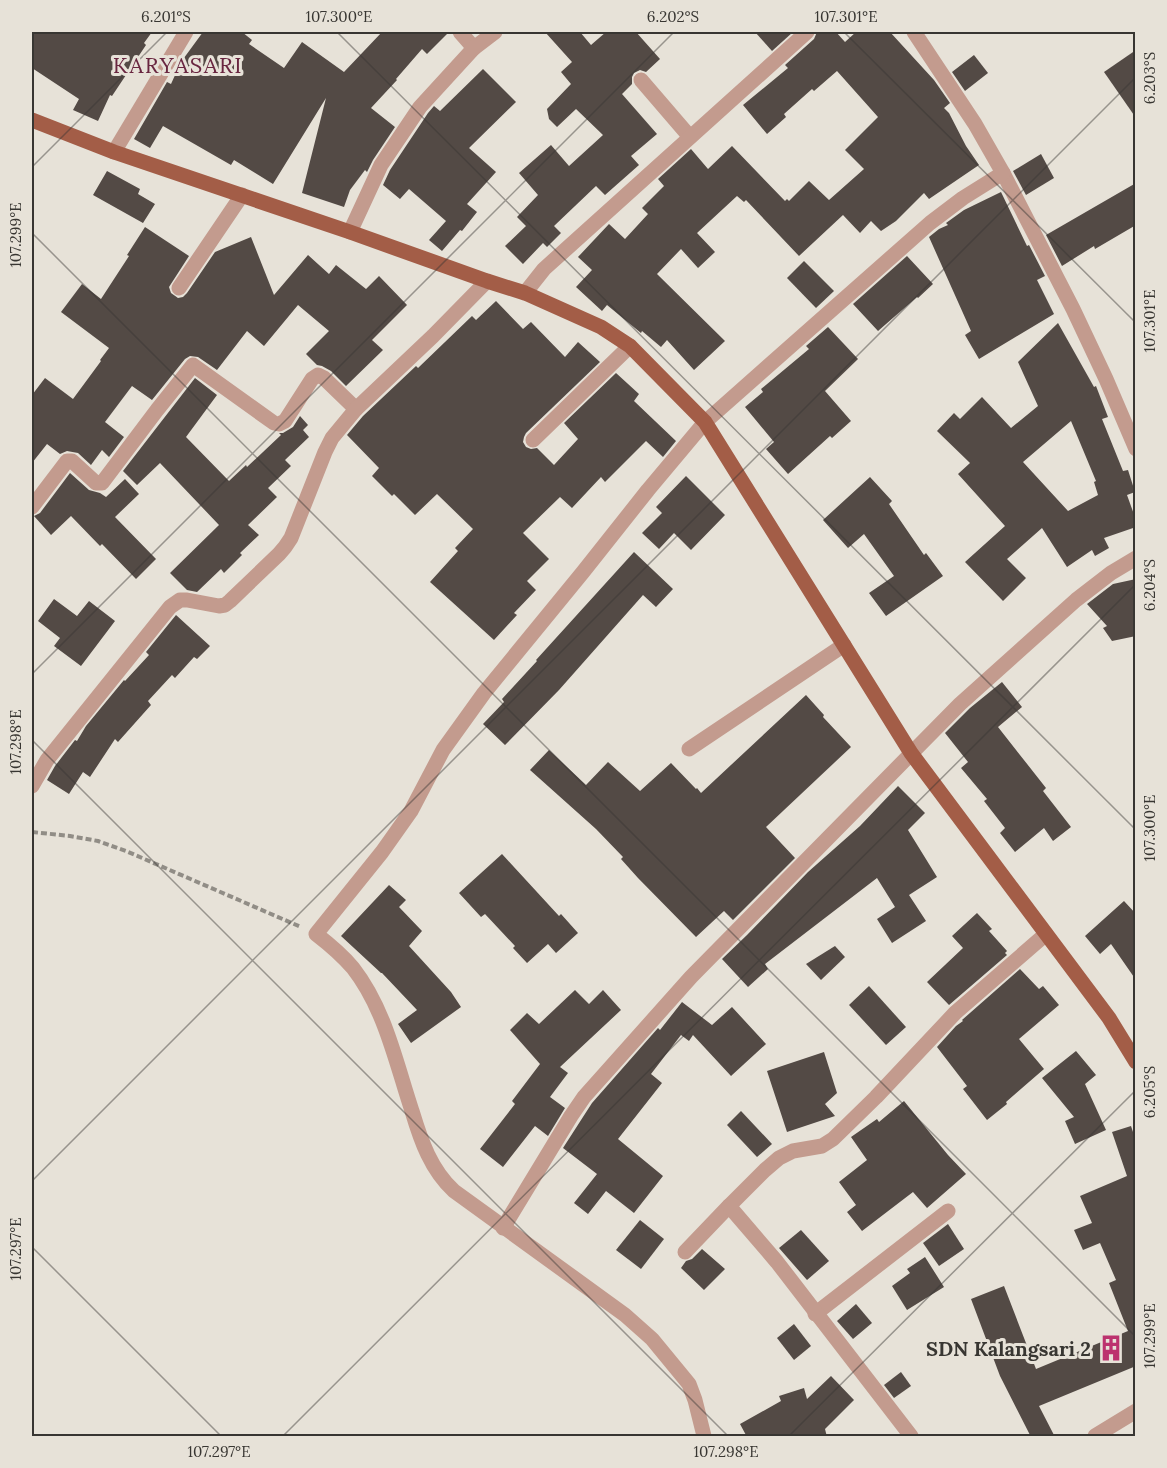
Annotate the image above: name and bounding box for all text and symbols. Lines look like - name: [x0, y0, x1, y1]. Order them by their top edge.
- text: 6.201°S: [141, 7, 191, 26]
- text: 107.300°E: [306, 7, 372, 26]
- text: 6.202°S: [647, 7, 699, 26]
- text: 107.301°E: [815, 7, 877, 26]
- district label: KARYASARI: [113, 51, 243, 79]
- text: 6.203°S: [1140, 52, 1159, 104]
- text: 107.299°E: [6, 202, 25, 268]
- text: 107.301°E: [1140, 290, 1159, 352]
- text: 6.204°S: [1140, 559, 1159, 611]
- text: 107.298°E: [6, 710, 25, 774]
- text: 107.300°E: [1140, 795, 1159, 861]
- text: 6.205°S: [1140, 1066, 1159, 1118]
- text: 107.297°E: [6, 1217, 25, 1281]
- text: 107.299°E: [1140, 1303, 1159, 1369]
- building icon: SDN Kalangsari 2: [1096, 1333, 1126, 1363]
- place label: SDN Kalangsari 2: [926, 1336, 1091, 1361]
- text: 107.297°E: [187, 1442, 251, 1461]
- text: 107.298°E: [694, 1442, 758, 1461]

